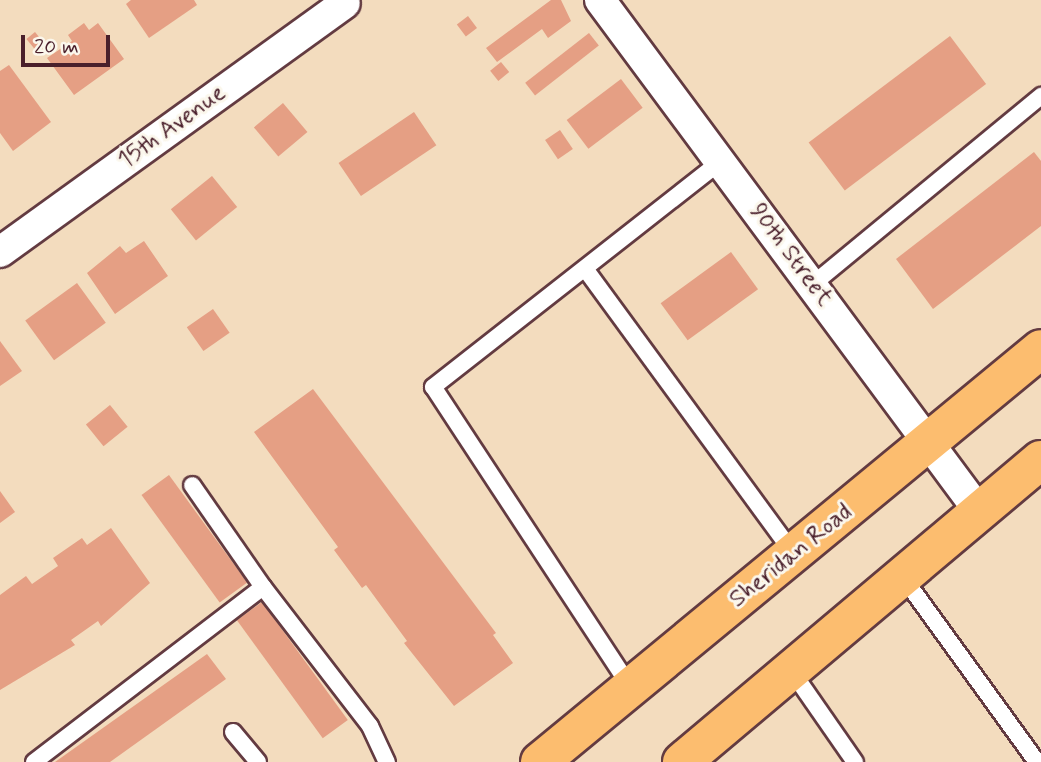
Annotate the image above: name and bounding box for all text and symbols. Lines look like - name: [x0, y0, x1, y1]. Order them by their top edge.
- scale bar: [24, 21, 114, 65]
- text: 20 m: [34, 33, 79, 61]
- street label: 15th Avenue: [113, 78, 231, 176]
- street label: 90th Street: [743, 198, 839, 312]
- street label: Sheridan Road: [725, 498, 857, 614]

